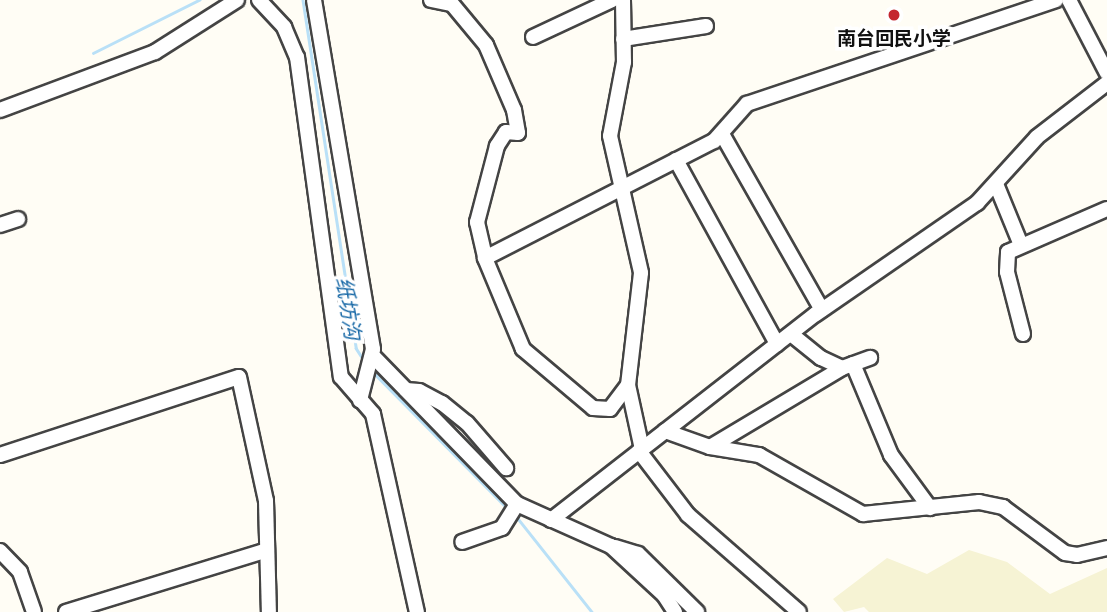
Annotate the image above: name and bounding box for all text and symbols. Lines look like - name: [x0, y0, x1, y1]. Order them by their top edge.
- marker: 南台回民小学: [886, 7, 902, 23]
- place label: 南台回民小学: [837, 26, 951, 48]
- water label: 纸坊沟: [333, 275, 367, 341]

